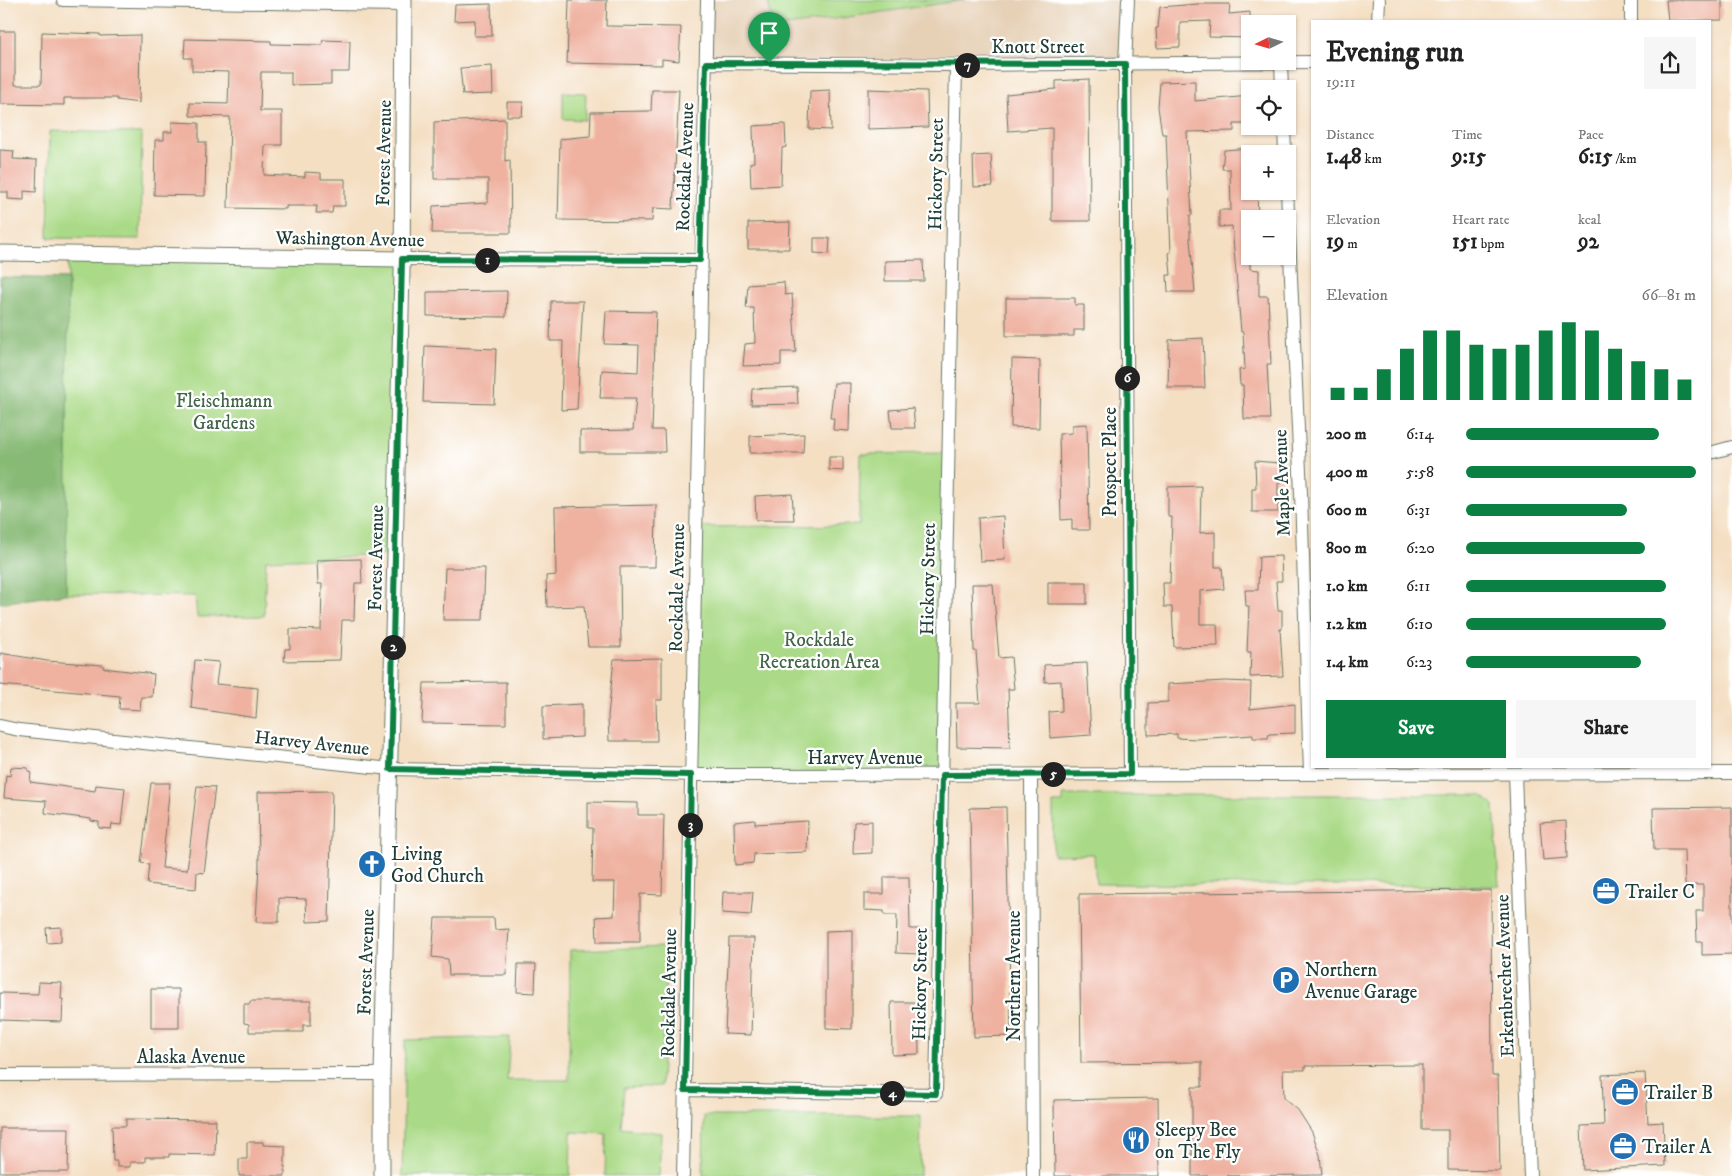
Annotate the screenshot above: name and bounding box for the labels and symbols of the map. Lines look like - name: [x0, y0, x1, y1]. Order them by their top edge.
- pin: [748, 12, 790, 63]
- north arrow: [1241, 15, 1296, 70]
- street label: Knott Street: [991, 36, 1085, 59]
- pin: 7: [954, 52, 980, 78]
- street label: Forest Avenue: [372, 100, 397, 206]
- street label: Rockdale Avenue: [672, 102, 699, 232]
- street label: Hickory Street: [924, 118, 949, 230]
- street label: Washington Avenue: [274, 227, 425, 252]
- pin: 1: [474, 248, 500, 272]
- pin: 6: [1114, 366, 1140, 390]
- park label: Fleischmann Gardens: [176, 390, 272, 435]
- street label: Prospect Place: [1099, 407, 1122, 517]
- street label: Maple Avenue: [1269, 429, 1296, 537]
- street label: Forest Avenue: [364, 505, 389, 611]
- street label: Rockdale Avenue: [665, 523, 690, 653]
- street label: Hickory Street: [916, 523, 941, 635]
- park label: Rockdale Recreation Area: [759, 629, 879, 674]
- pin: 2: [380, 634, 406, 660]
- street label: Harvey Avenue: [253, 726, 371, 761]
- street label: Harvey Avenue: [807, 747, 923, 770]
- pin: 5: [1040, 762, 1066, 786]
- pin: 3: [678, 812, 702, 838]
- place label: Living God Church: [391, 843, 484, 888]
- church icon: Living God Church: [357, 849, 387, 879]
- office icon: Trailer C: [1591, 876, 1621, 906]
- place label: Trailer C: [1625, 881, 1695, 904]
- street label: Erkenbrecher Avenue: [1491, 894, 1520, 1058]
- street label: Forest Avenue: [353, 908, 380, 1016]
- street label: Northern Avenue: [1003, 910, 1026, 1042]
- street label: Rockdale Avenue: [657, 928, 682, 1058]
- street label: Hickory Street: [908, 928, 933, 1040]
- place label: Northern Avenue Garage: [1305, 959, 1418, 1004]
- parking icon: Northern Avenue Garage: [1271, 965, 1301, 995]
- street label: Alaska Avenue: [137, 1046, 245, 1069]
- office icon: Trailer B: [1610, 1077, 1640, 1107]
- pin: 4: [880, 1080, 904, 1106]
- place label: Trailer B: [1644, 1082, 1713, 1105]
- place label: Sleepy Bee on The Fly: [1155, 1119, 1242, 1164]
- restaurant icon: Sleepy Bee on The Fly: [1121, 1125, 1151, 1155]
- office icon: Trailer A: [1608, 1131, 1638, 1161]
- place label: Trailer A: [1642, 1136, 1712, 1159]

